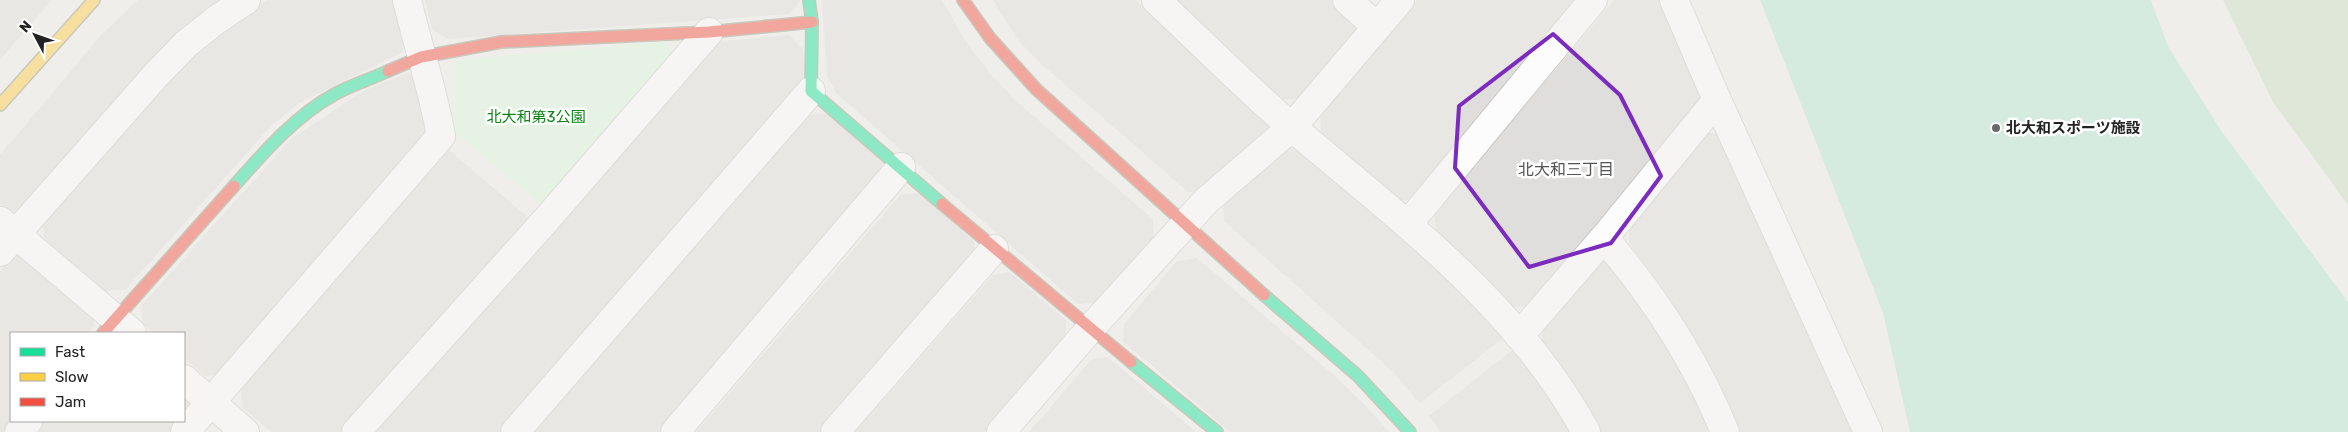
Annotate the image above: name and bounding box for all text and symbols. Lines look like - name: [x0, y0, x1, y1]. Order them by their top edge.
- north arrow: [10, 10, 60, 60]
- text: N: [16, 17, 35, 36]
- park label: 北大和第3公園: [486, 108, 586, 126]
- place label: 北大和スポーツ施設: [2006, 119, 2141, 137]
- marker: 北大和スポーツ施設: [1990, 122, 2002, 134]
- district label: 北大和三丁目: [1518, 160, 1614, 179]
- legend: [10, 332, 185, 422]
- text: Fast: [55, 343, 85, 361]
- text: Slow: [55, 368, 88, 386]
- text: Jam: [55, 393, 86, 411]

